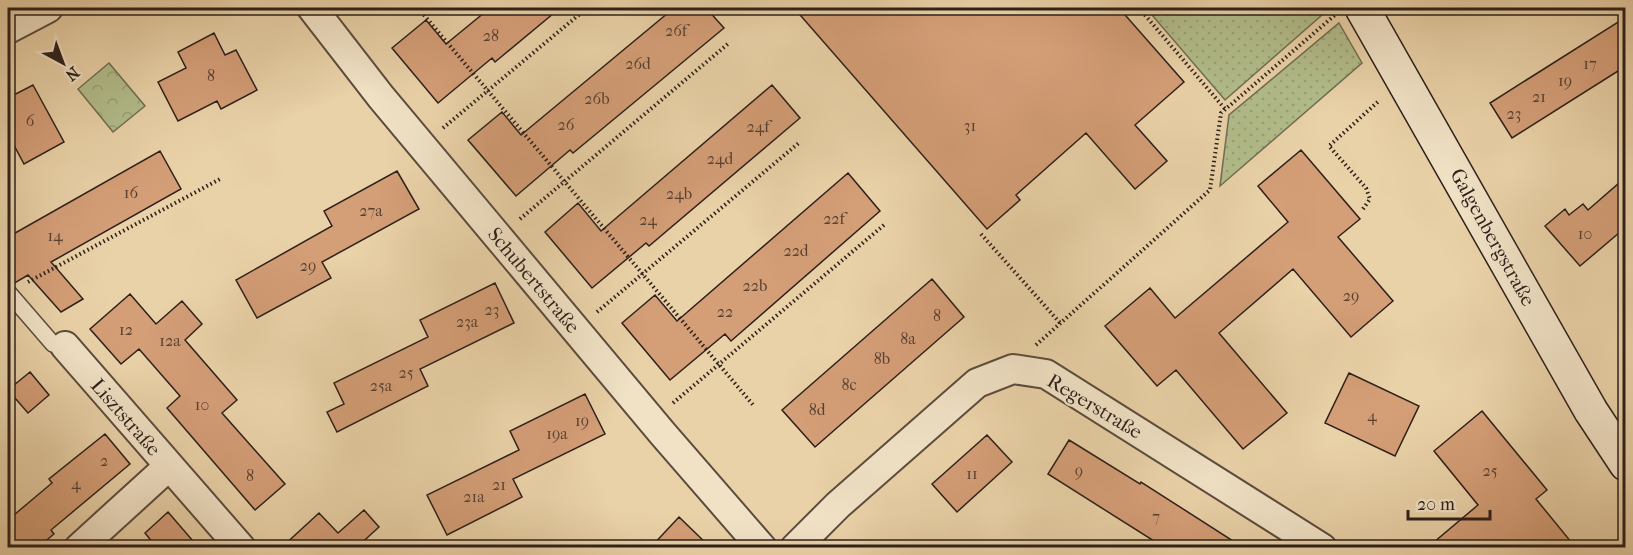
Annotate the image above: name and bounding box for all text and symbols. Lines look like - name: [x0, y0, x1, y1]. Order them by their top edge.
- house number: 26f: [665, 21, 691, 40]
- house number: 28: [483, 26, 499, 45]
- north arrow: [33, 33, 93, 93]
- house number: 26d: [625, 54, 651, 73]
- house number: 17: [1583, 54, 1597, 73]
- text: N: [61, 63, 83, 86]
- house number: 8: [207, 66, 215, 85]
- house number: 19: [1558, 71, 1572, 90]
- house number: 21: [1532, 87, 1546, 106]
- house number: 26b: [584, 89, 610, 108]
- house number: 23: [1507, 104, 1521, 123]
- house number: 6: [26, 111, 35, 130]
- house number: 26: [558, 115, 575, 134]
- house number: 31: [964, 116, 976, 135]
- house number: 24f: [747, 117, 773, 136]
- house number: 24d: [707, 149, 733, 168]
- street label: Galgenbergstraße: [1445, 165, 1540, 310]
- house number: 16: [124, 183, 138, 202]
- house number: 24b: [666, 184, 692, 203]
- house number: 27a: [359, 201, 383, 220]
- house number: 22f: [823, 209, 849, 228]
- house number: 24: [639, 210, 657, 229]
- street label: Schubertstraße: [483, 223, 584, 338]
- house number: 10: [1578, 224, 1592, 243]
- house number: 14: [47, 226, 63, 245]
- house number: 22d: [783, 241, 809, 260]
- house number: 29: [300, 256, 316, 275]
- house number: 22b: [743, 276, 767, 295]
- house number: 29: [1343, 286, 1359, 305]
- house number: 23: [485, 300, 499, 319]
- house number: 22: [717, 302, 733, 321]
- house number: 8: [933, 306, 941, 325]
- house number: 23a: [456, 312, 479, 331]
- house number: 12: [119, 320, 133, 339]
- house number: 8a: [900, 329, 916, 348]
- house number: 12a: [159, 331, 181, 350]
- house number: 8b: [874, 349, 890, 368]
- house number: 25: [398, 363, 414, 382]
- street label: Regerstraße: [1043, 369, 1146, 444]
- street label: Lisztstraße: [86, 374, 165, 461]
- house number: 8c: [841, 375, 857, 394]
- house number: 25a: [370, 376, 393, 395]
- house number: 10: [195, 395, 209, 414]
- house number: 8d: [809, 400, 826, 419]
- house number: 4: [1367, 406, 1377, 425]
- house number: 19: [575, 411, 589, 430]
- house number: 19a: [546, 424, 568, 443]
- house number: 2: [100, 451, 108, 470]
- house number: 9: [1075, 461, 1083, 480]
- house number: 25: [1482, 461, 1498, 480]
- house number: 11: [966, 464, 978, 483]
- house number: 8: [246, 466, 254, 485]
- house number: 4: [71, 474, 81, 493]
- house number: 21: [492, 475, 506, 494]
- scale bar: [1408, 483, 1490, 521]
- house number: 21a: [463, 487, 485, 506]
- text: 20 m: [1417, 494, 1455, 515]
- house number: 7: [1152, 507, 1160, 526]

